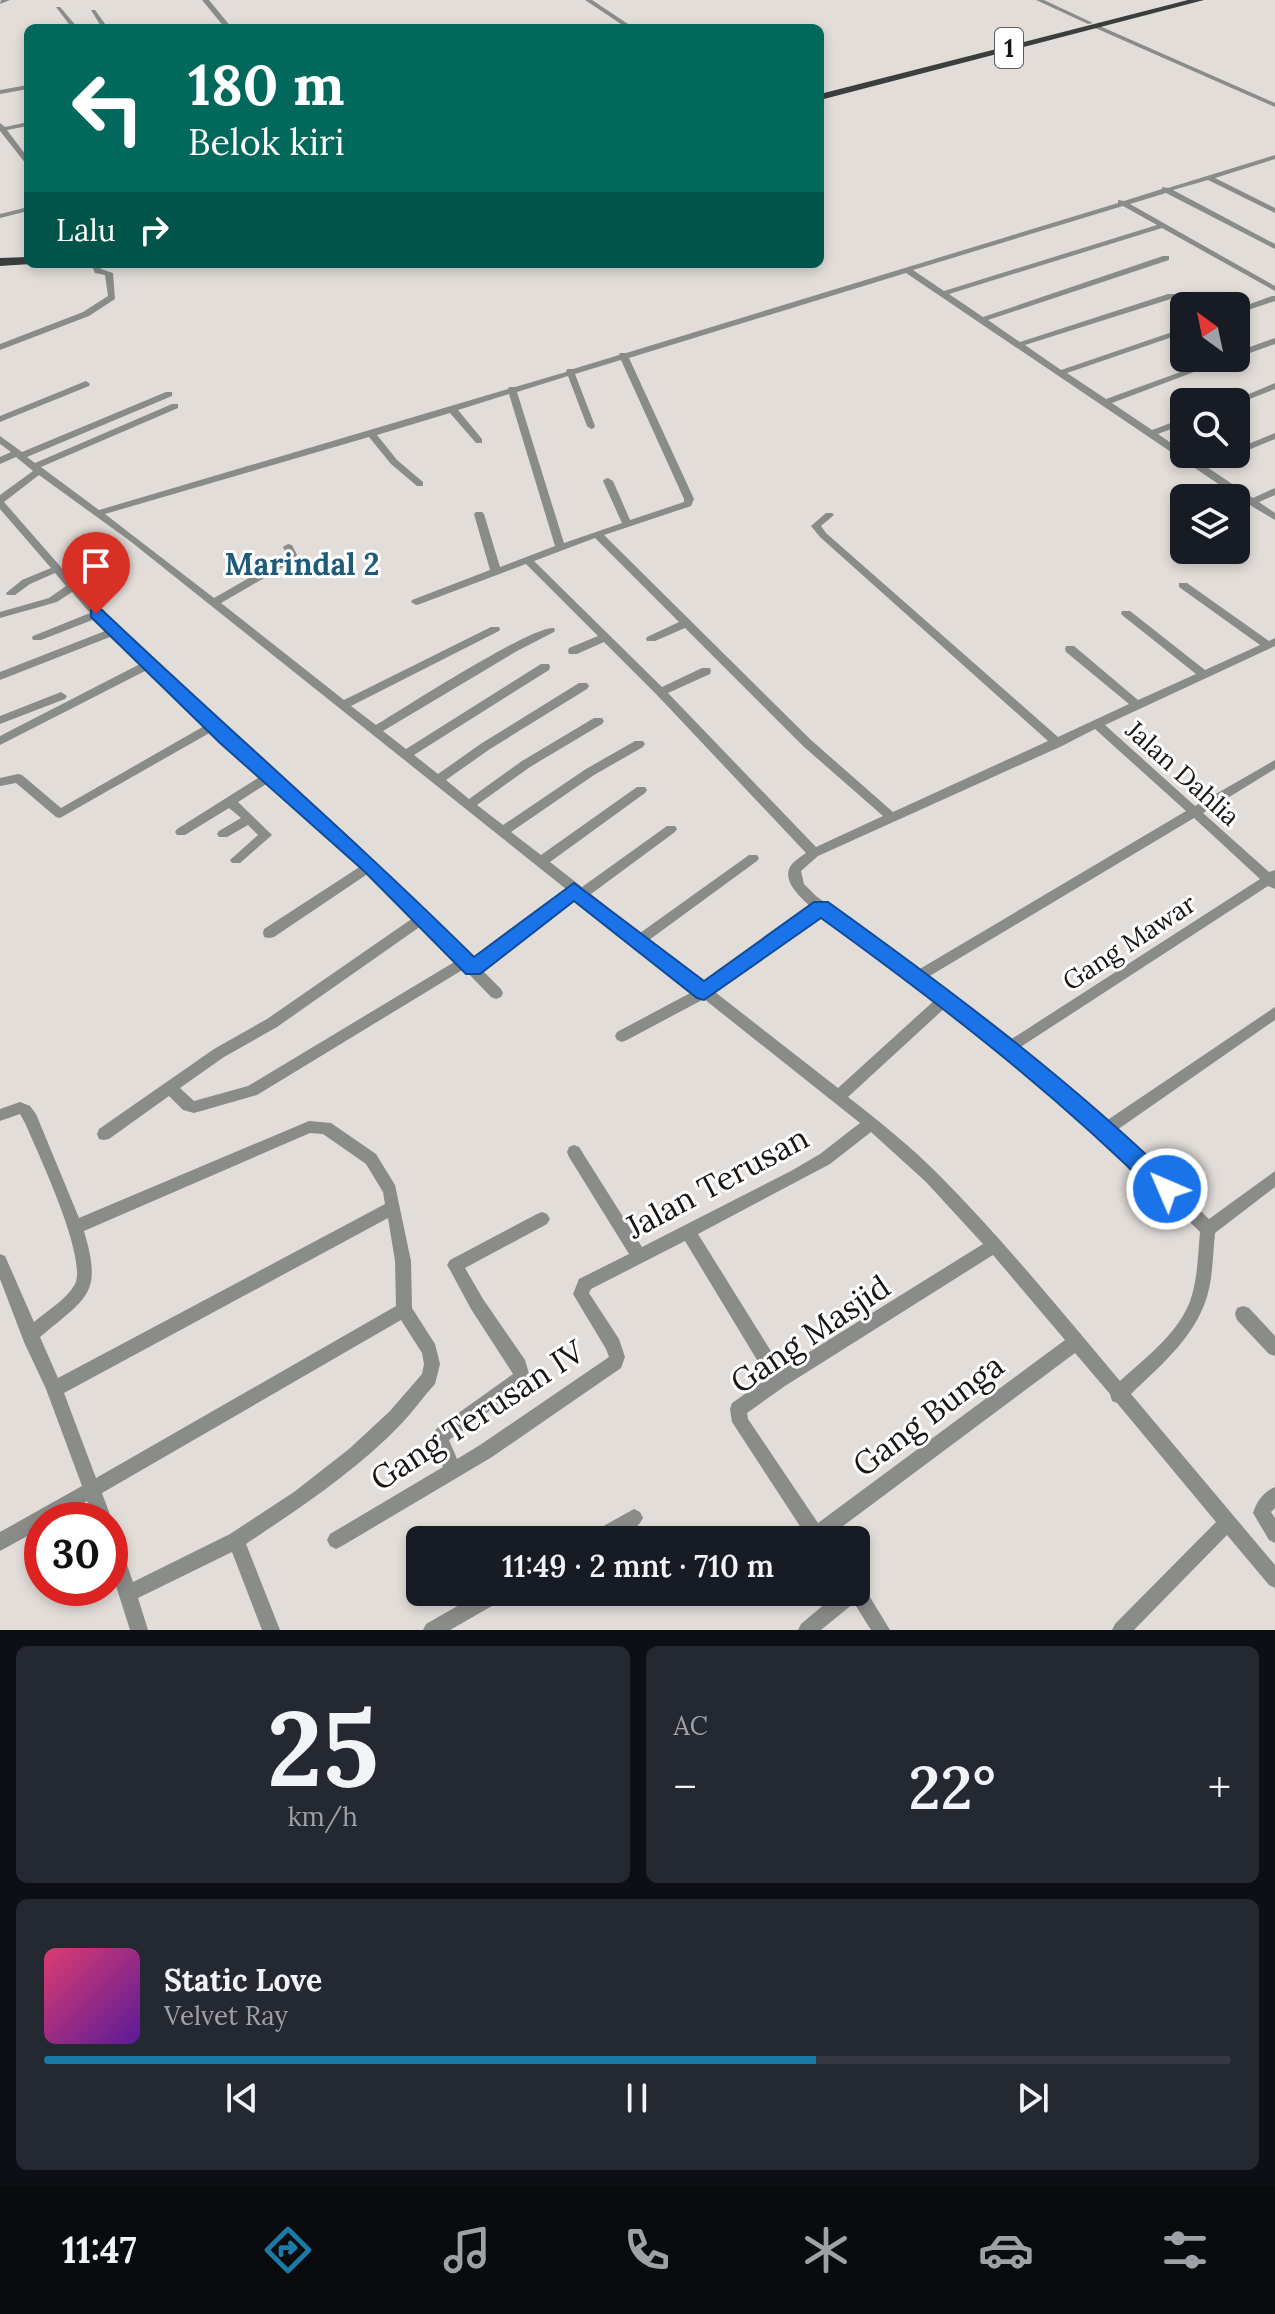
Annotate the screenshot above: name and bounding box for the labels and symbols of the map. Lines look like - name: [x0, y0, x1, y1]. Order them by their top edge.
- road number: 1: [995, 28, 1023, 68]
- north arrow: [1170, 292, 1250, 372]
- pin: [62, 532, 130, 614]
- district label: Marindal 2: [225, 545, 379, 583]
- street label: Jalan Dahlia: [1119, 713, 1247, 833]
- street label: Gang Mawar: [1056, 886, 1202, 997]
- street label: Jalan Terusan: [618, 1117, 815, 1248]
- position arrow: [1125, 1147, 1209, 1231]
- street label: Gang Masjid: [722, 1266, 898, 1402]
- street label: Gang Terusan IV: [363, 1330, 592, 1499]
- street label: Gang Bunga: [844, 1345, 1012, 1485]
- speed limit sign: 30: [24, 1502, 128, 1606]

